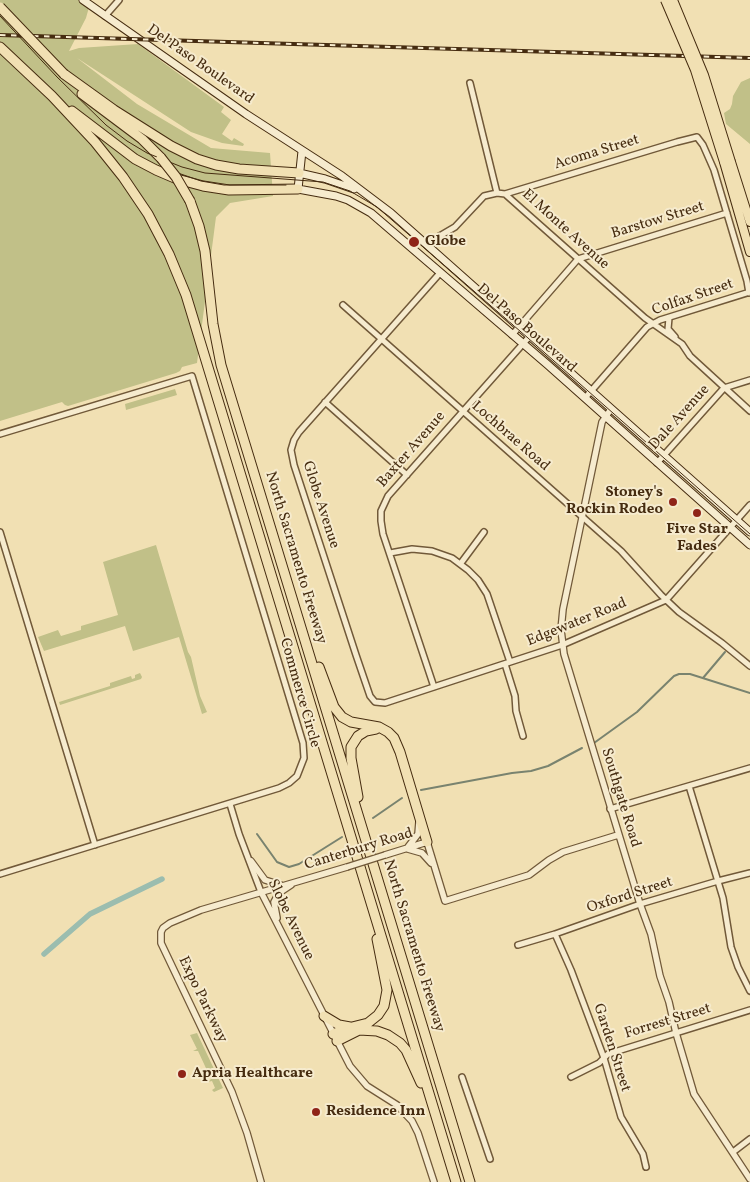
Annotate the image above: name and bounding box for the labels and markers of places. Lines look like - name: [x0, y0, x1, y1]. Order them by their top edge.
- place label: Globe: [425, 233, 466, 251]
- marker: Globe: [407, 235, 421, 249]
- place label: Stoney's Rockin Rodeo: [566, 484, 663, 519]
- marker: Stoney's Rockin Rodeo: [667, 496, 679, 508]
- marker: Five Star Fades: [691, 507, 703, 519]
- place label: Five Star Fades: [666, 521, 728, 556]
- place label: Apria Healthcare: [192, 1065, 313, 1083]
- marker: Apria Healthcare: [176, 1068, 188, 1080]
- place label: Residence Inn: [326, 1103, 425, 1121]
- marker: Residence Inn: [310, 1106, 322, 1118]

